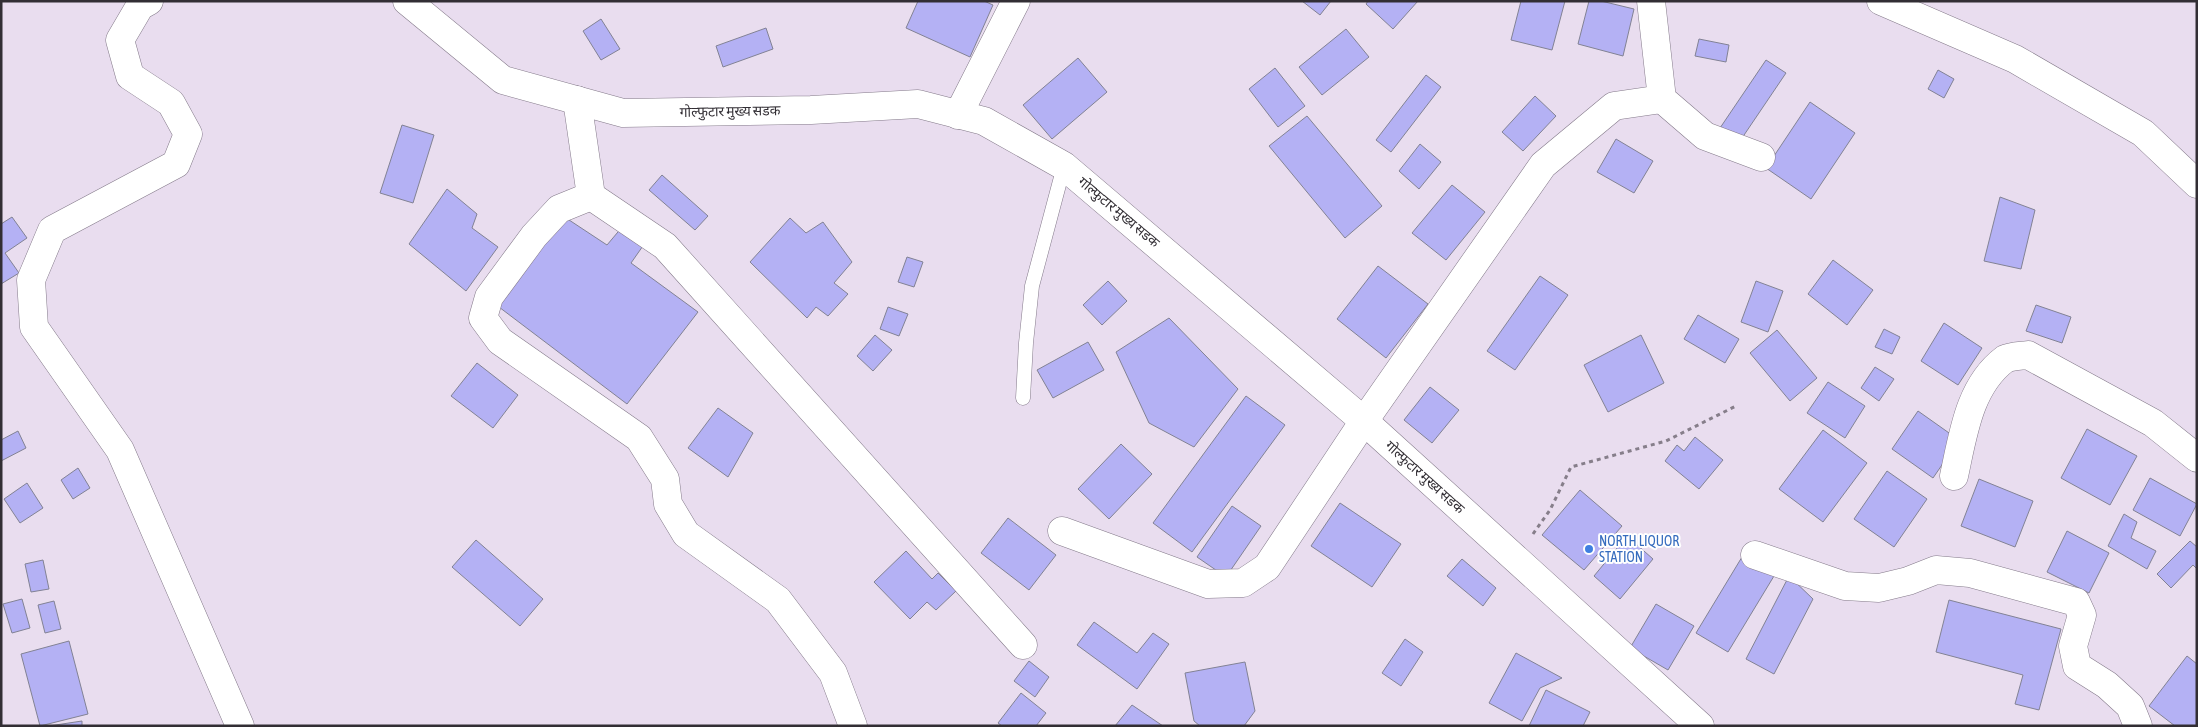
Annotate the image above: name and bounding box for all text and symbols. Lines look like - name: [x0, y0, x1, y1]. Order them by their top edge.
- street label: गोल्फुटार मुख्य सडक: [679, 102, 781, 122]
- street label: गोल्फुटार मुख्य सडक: [1074, 173, 1163, 252]
- street label: गोल्फुटार मुख्य सडक: [1381, 437, 1468, 518]
- place label: NORTH LIQUOR STATION: [1599, 533, 1679, 565]
- marker: NORTH LIQUOR STATION: [1583, 543, 1595, 555]

